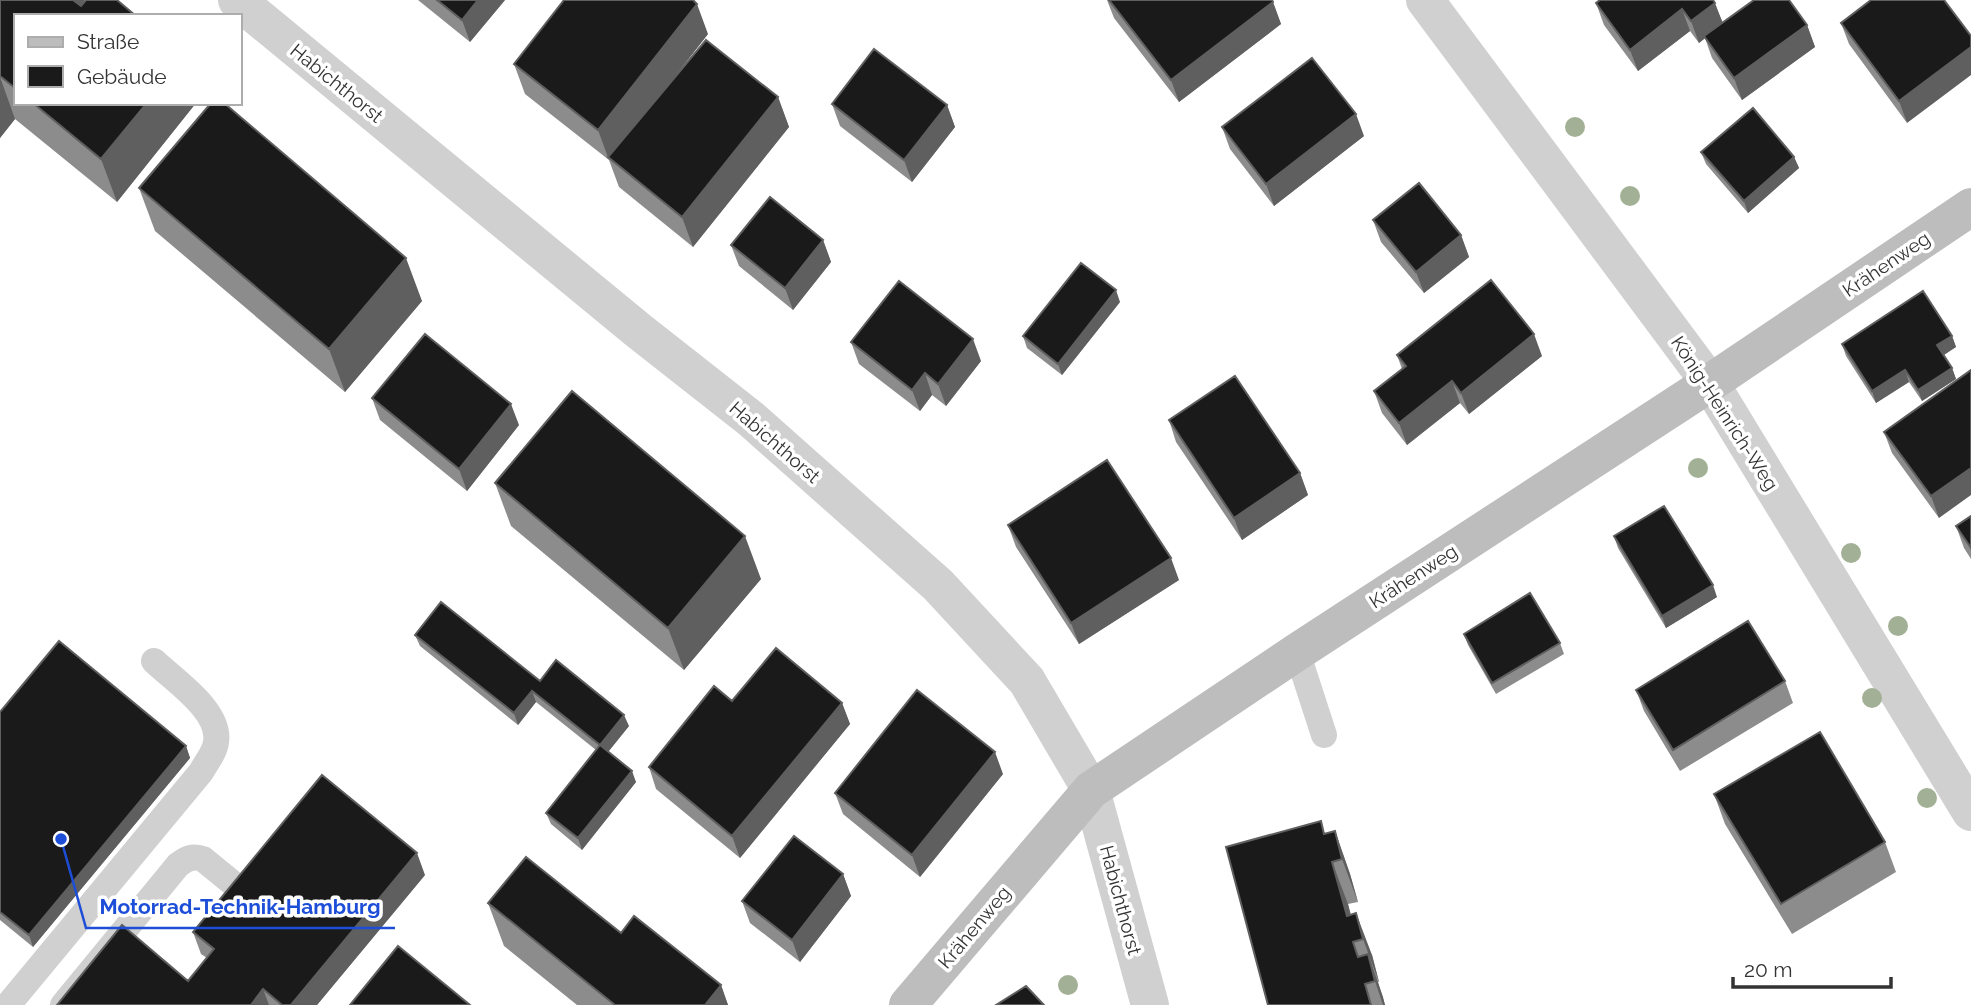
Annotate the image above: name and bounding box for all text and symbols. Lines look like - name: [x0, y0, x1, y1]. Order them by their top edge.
- legend: [14, 14, 242, 105]
- text: Straße: [77, 29, 139, 54]
- street label: Habichthorst: [286, 39, 388, 127]
- text: Gebäude: [77, 64, 167, 89]
- street label: Krähenweg: [1838, 227, 1934, 301]
- street label: König-Heinrich-Weg: [1667, 332, 1783, 494]
- street label: Habichthorst: [725, 397, 825, 488]
- street label: Krähenweg: [1365, 539, 1461, 613]
- street label: Habichthorst: [1096, 843, 1146, 958]
- street label: Krähenweg: [933, 882, 1015, 972]
- callout: Motorrad-Technik-Hamburg: [86, 886, 395, 928]
- text: Motorrad-Technik-Hamburg: [100, 894, 380, 919]
- scale bar: [1733, 946, 1890, 990]
- text: 20 m: [1744, 957, 1792, 982]

